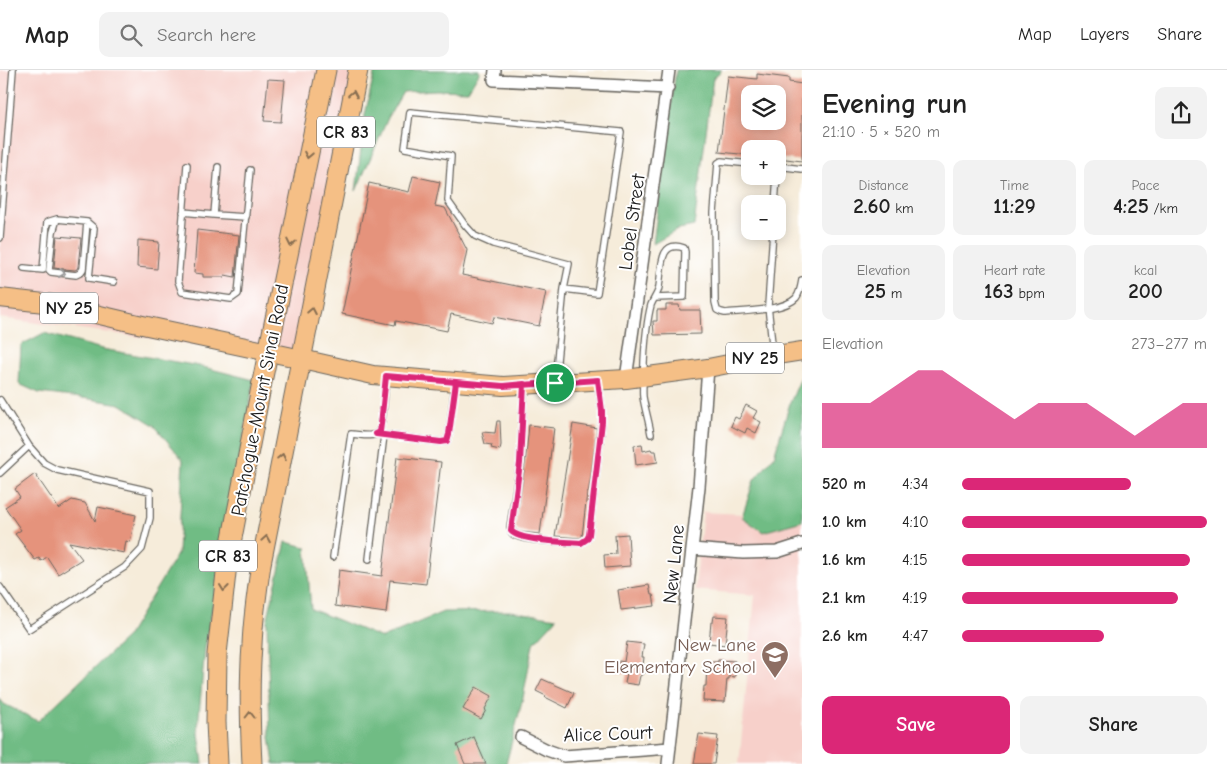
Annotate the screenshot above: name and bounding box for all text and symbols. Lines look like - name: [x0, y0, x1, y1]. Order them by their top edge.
- search box: [99, 12, 449, 57]
- text: Map: [25, 21, 69, 49]
- icon: search: [117, 21, 145, 49]
- text: Search here: [157, 24, 256, 46]
- text: Map: [1018, 24, 1052, 45]
- text: Layers: [1080, 24, 1129, 45]
- text: Share: [1157, 24, 1202, 45]
- map controls: [741, 85, 786, 240]
- button: layers: [741, 85, 786, 130]
- button: share: [1155, 87, 1207, 139]
- text: Evening run: [822, 88, 967, 120]
- one-way arrow: [348, 90, 358, 98]
- road number: CR 83: [317, 116, 375, 148]
- text: 21:10 · 5 × 520 m: [822, 123, 940, 141]
- button: +: [741, 140, 786, 185]
- one-way arrow: [304, 151, 314, 160]
- street label: Lobel Street: [614, 172, 650, 272]
- text: Distance: [858, 177, 909, 194]
- text: Time: [1000, 177, 1029, 194]
- text: Pace: [1131, 177, 1160, 194]
- text: 2.60: [853, 194, 891, 218]
- text: 11:29: [993, 194, 1036, 218]
- text: 4:25: [1113, 194, 1149, 218]
- button: −: [741, 195, 786, 240]
- text: km: [891, 200, 914, 217]
- text: /km: [1149, 200, 1178, 217]
- one-way arrow: [286, 238, 296, 247]
- text: Elevation: [857, 262, 910, 279]
- text: Heart rate: [984, 262, 1045, 279]
- text: kcal: [1134, 262, 1157, 279]
- one-way arrow: [58, 268, 67, 278]
- text: 25: [865, 279, 886, 303]
- text: 163: [984, 279, 1014, 303]
- text: 200: [1128, 279, 1163, 303]
- street label: Patchogue-Mount Sinai Road: [227, 282, 293, 518]
- text: m: [886, 285, 902, 302]
- text: bpm: [1014, 285, 1045, 302]
- road number: NY 25: [40, 292, 98, 324]
- one-way arrow: [306, 306, 316, 315]
- text: Elevation: [822, 335, 883, 353]
- text: 273–277 m: [1131, 335, 1207, 353]
- road number: NY 25: [726, 342, 784, 374]
- pin: [534, 362, 576, 404]
- icon: arrive: [541, 369, 569, 397]
- one-way arrow: [276, 452, 287, 461]
- text: 520 m: [822, 475, 866, 493]
- text: 4:34: [902, 475, 928, 493]
- text: 1.0 km: [822, 513, 867, 531]
- text: 4:10: [902, 513, 929, 531]
- street label: New Lane: [659, 524, 689, 604]
- one-way arrow: [260, 534, 270, 543]
- road number: CR 83: [199, 541, 257, 572]
- text: 1.6 km: [822, 551, 866, 569]
- text: 4:15: [902, 551, 928, 569]
- one-way arrow: [219, 585, 230, 593]
- text: 2.1 km: [822, 589, 865, 607]
- text: 4:19: [902, 589, 927, 607]
- text: 2.6 km: [822, 627, 867, 645]
- text: 4:47: [902, 627, 928, 645]
- place label: New Lane Elementary School: [604, 634, 756, 678]
- school or university icon: New Lane Elementary School: [760, 640, 790, 679]
- button: Save: [822, 696, 1010, 754]
- button: Share: [1020, 696, 1207, 754]
- one-way arrow: [245, 711, 255, 719]
- street label: Alice Court: [563, 721, 653, 747]

